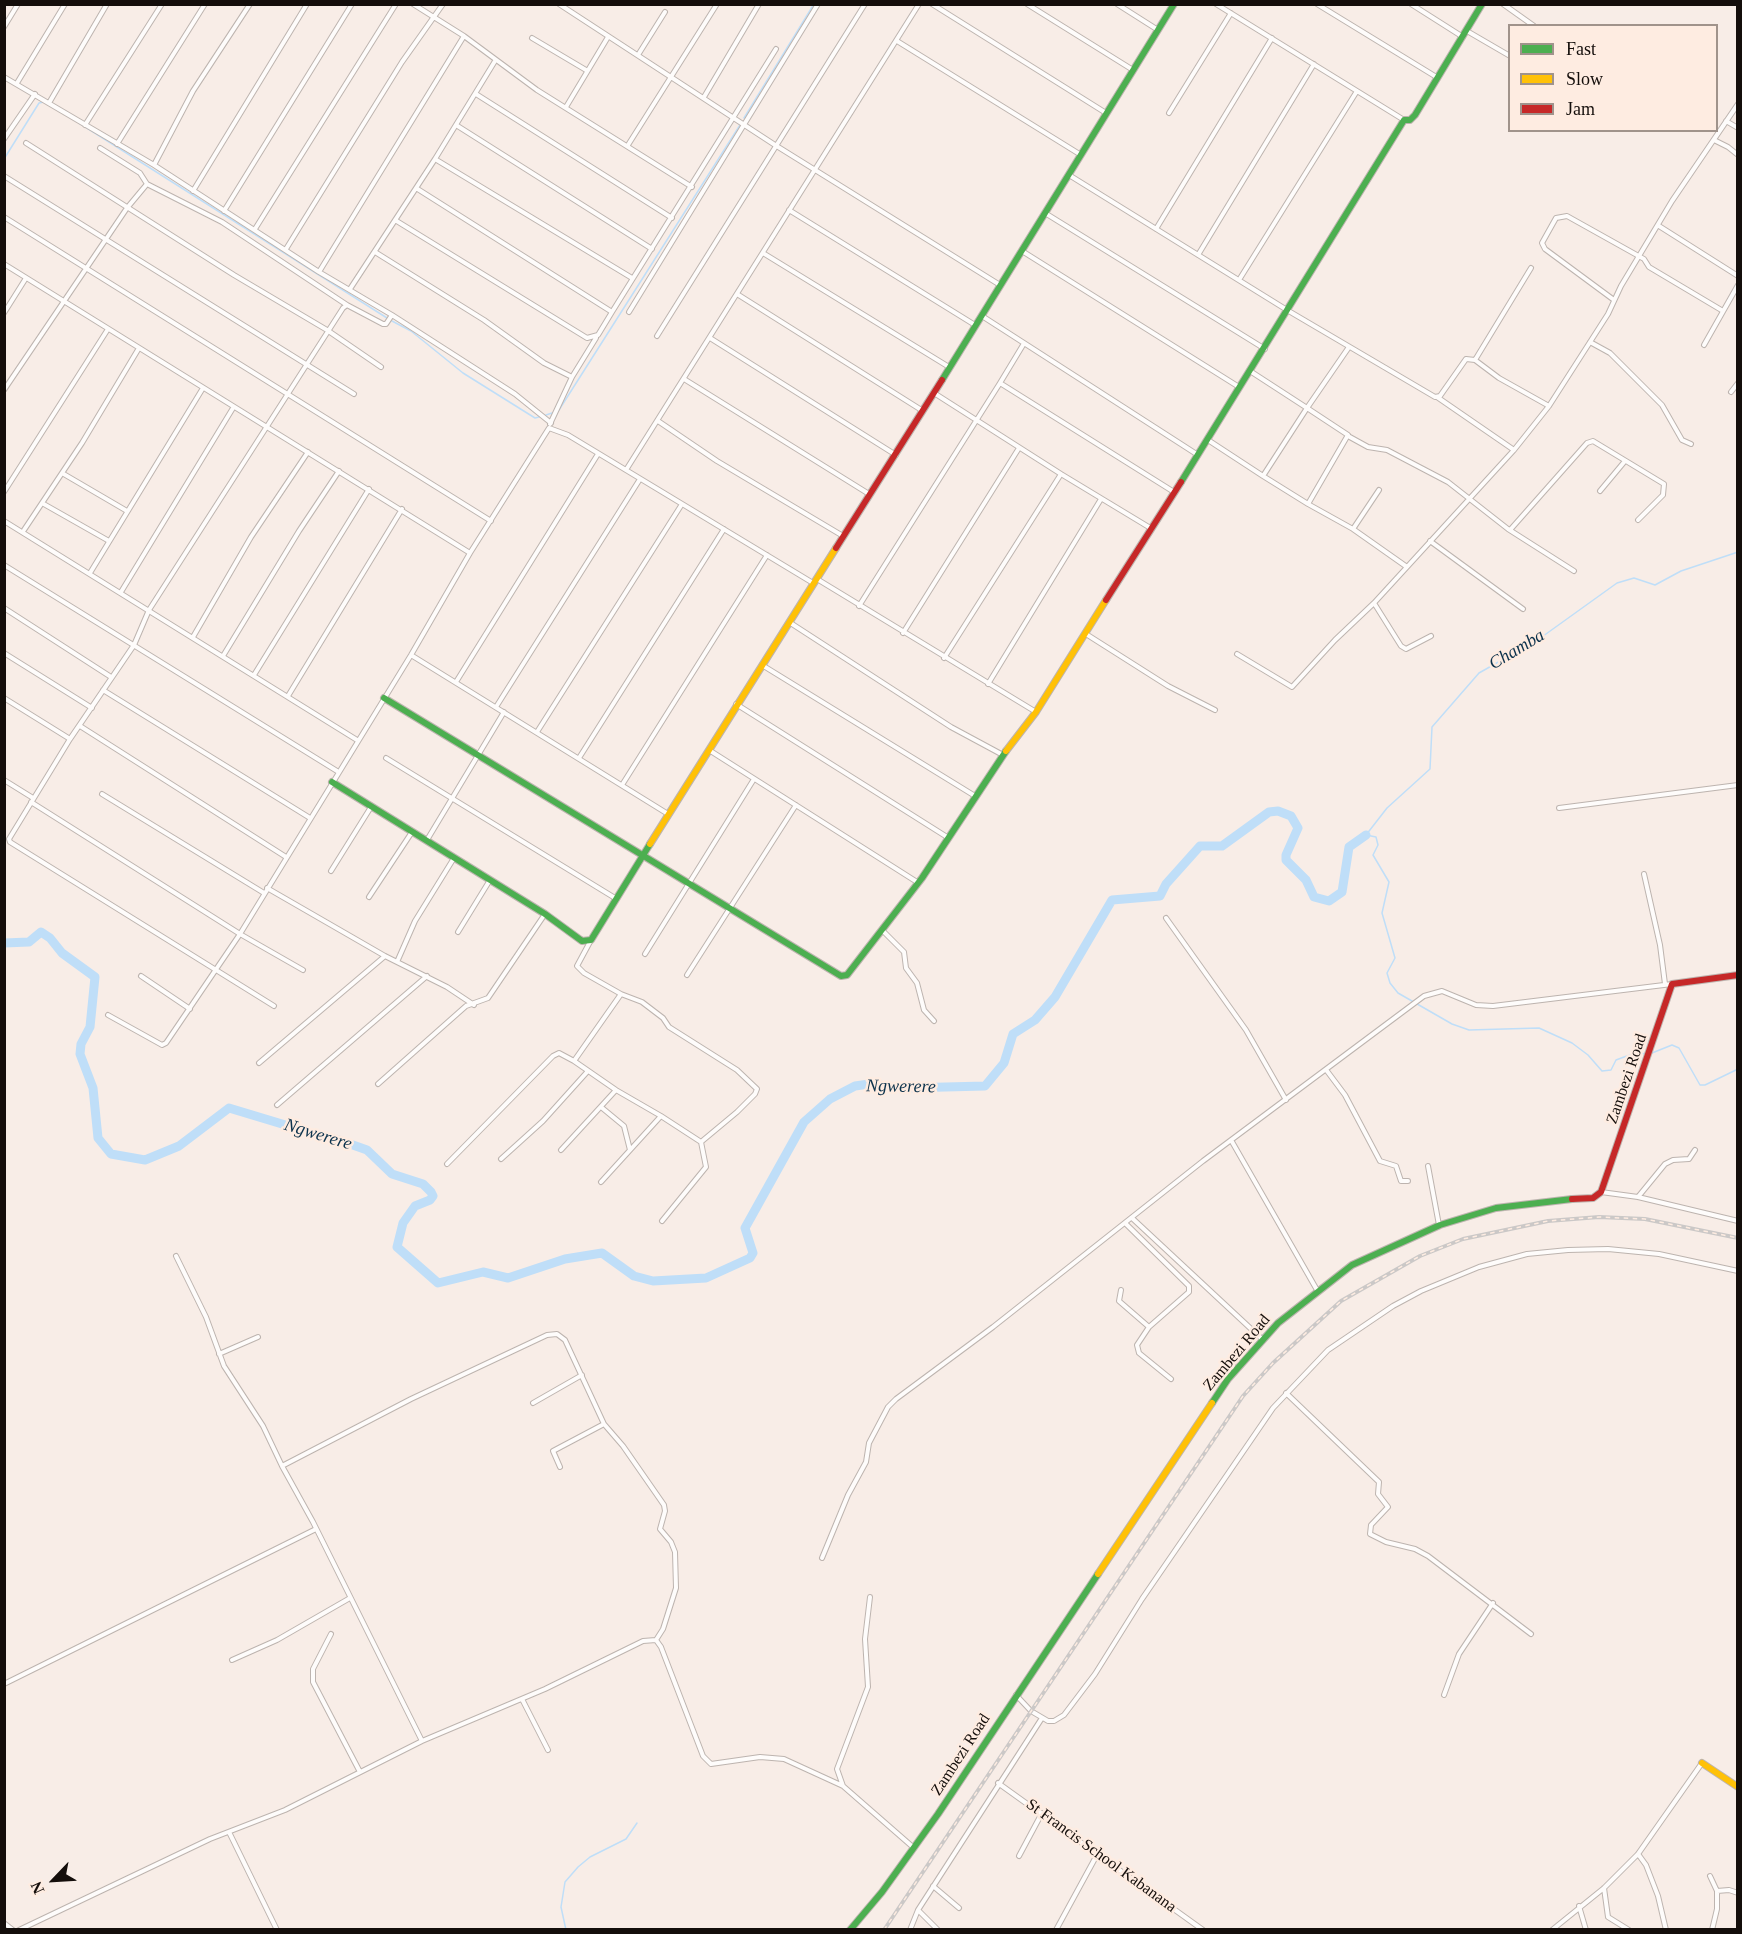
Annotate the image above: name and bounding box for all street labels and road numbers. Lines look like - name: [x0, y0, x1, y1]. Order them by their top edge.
- street label: Zambezi Road: [1603, 1032, 1651, 1126]
- street label: Zambezi Road: [1200, 1311, 1274, 1395]
- street label: Zambezi Road: [927, 1710, 995, 1800]
- street label: St Francis School Kabanana: [1022, 1795, 1180, 1917]

